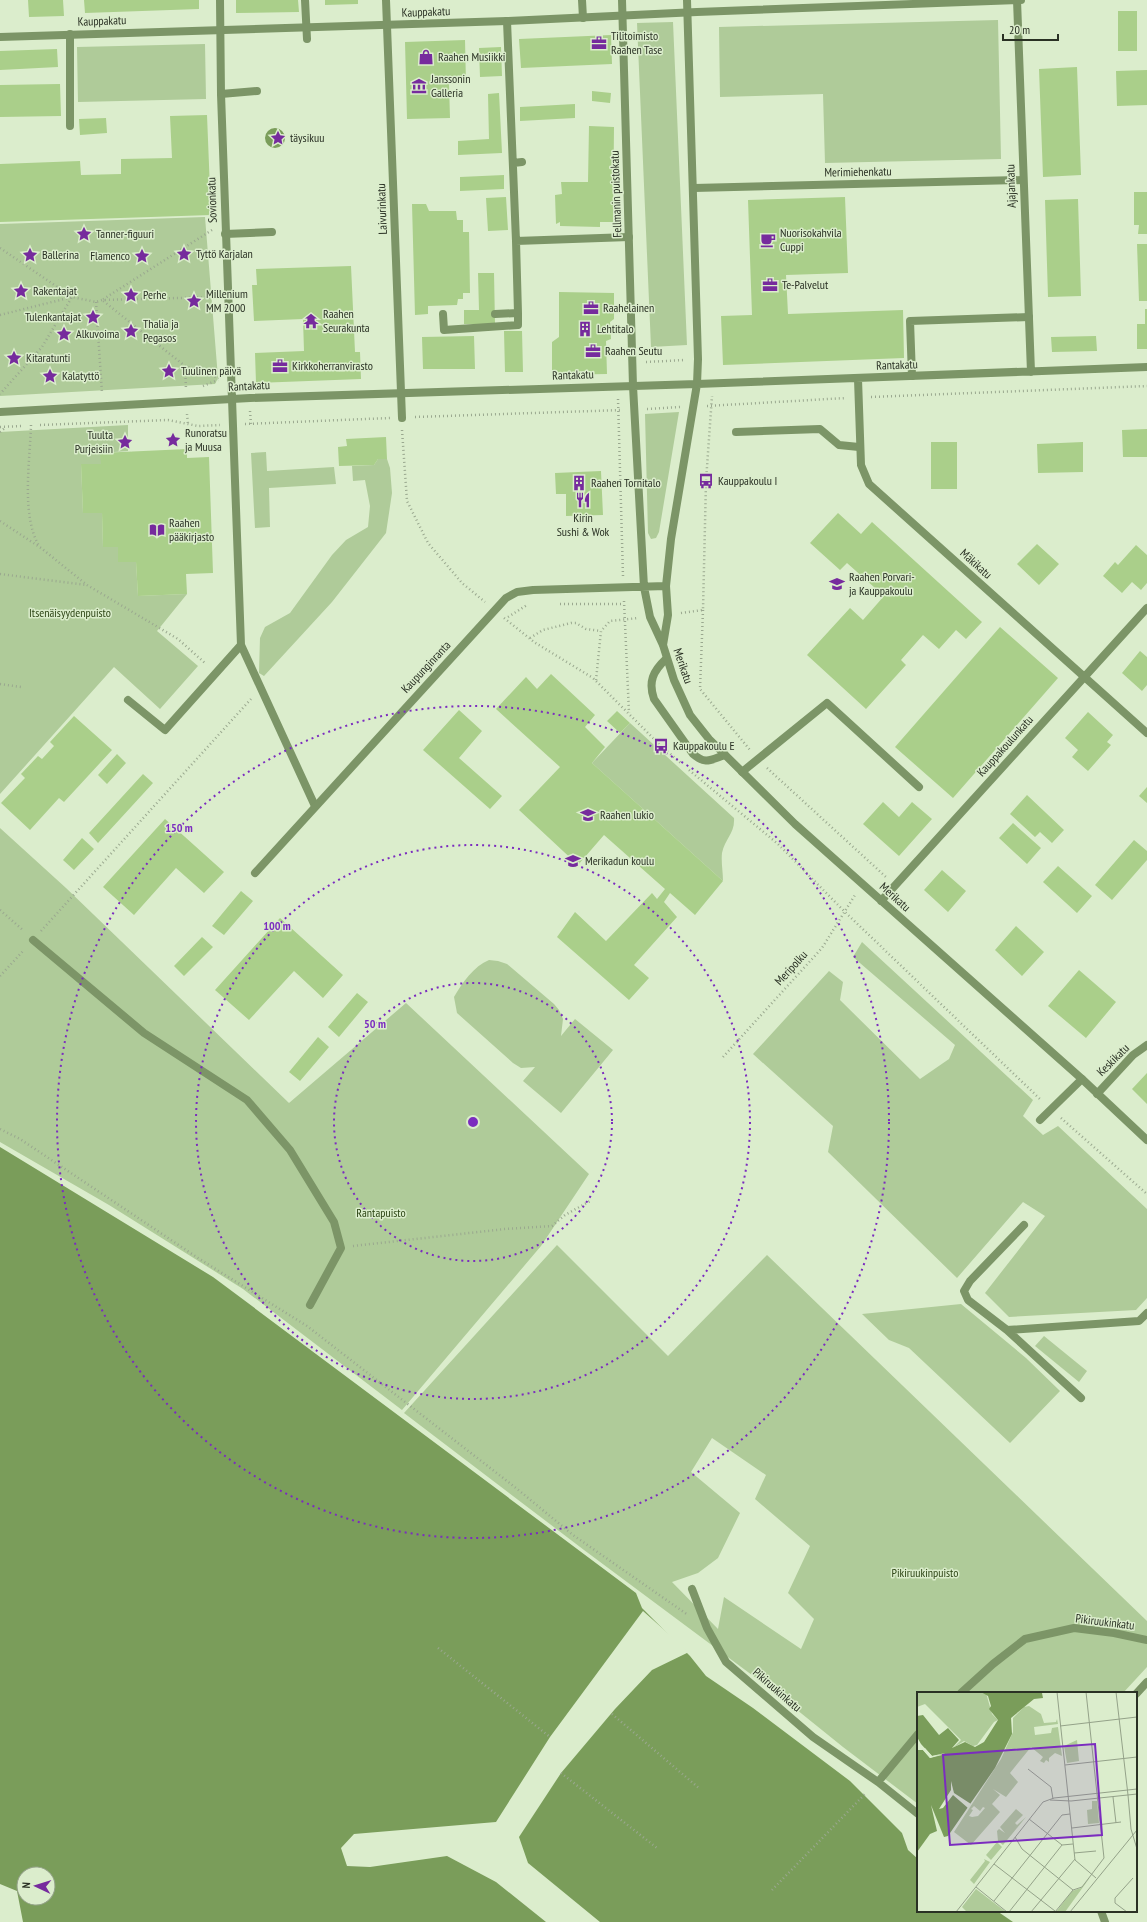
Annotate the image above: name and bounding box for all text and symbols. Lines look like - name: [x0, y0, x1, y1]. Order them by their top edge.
- street label: Kauppakatu: [401, 3, 451, 20]
- street label: Kauppakatu: [77, 12, 127, 29]
- scale bar: [1003, 16, 1058, 42]
- text: 20 m: [1009, 22, 1030, 37]
- place label: Tilitoimisto Raahen Tase: [611, 28, 662, 57]
- office icon: Tilitoimisto Raahen Tase: [590, 34, 608, 52]
- shop icon: Raahen Musiikki: [417, 48, 435, 66]
- place label: Raahen Musiikki: [438, 49, 505, 64]
- place label: Janssonin Galleria: [430, 71, 470, 100]
- museum icon: Janssonin Galleria: [410, 77, 428, 95]
- place icon: täysikuu: [269, 129, 287, 147]
- place label: täysikuu: [290, 130, 324, 145]
- street label: Fellmanin puistokatu: [606, 150, 625, 238]
- street label: Merimiehenkatu: [824, 163, 892, 180]
- street label: Ajajankatu: [1002, 164, 1019, 208]
- street label: Sovionkatu: [203, 177, 220, 223]
- street label: Laivurinkatu: [373, 183, 390, 235]
- place icon: Tanner-figuuri: [75, 225, 93, 243]
- place label: Nuorisokahvila Cuppi: [780, 225, 842, 254]
- place label: Tanner-figuuri: [96, 226, 154, 241]
- cafe icon: Nuorisokahvila Cuppi: [759, 231, 777, 249]
- place icon: Tyttö Karjalan: [175, 245, 193, 263]
- place icon: Ballerina: [21, 246, 39, 264]
- place label: Tyttö Karjalan: [196, 246, 253, 261]
- place label: Ballerina: [42, 247, 79, 262]
- place icon: Flamenco: [133, 247, 151, 265]
- place label: Flamenco: [90, 248, 130, 263]
- office icon: Te-Palvelut: [761, 276, 779, 294]
- place label: Te-Palvelut: [782, 277, 829, 292]
- place icon: Rakentajat: [12, 282, 30, 300]
- place label: Rakentajat: [33, 283, 78, 298]
- place icon: Perhe: [122, 286, 140, 304]
- place label: Millenium MM 2000: [206, 286, 248, 315]
- place label: Perhe: [143, 287, 167, 302]
- place icon: Millenium MM 2000: [185, 292, 203, 310]
- office icon: Raahelainen: [582, 299, 600, 317]
- place label: Raahelainen: [603, 300, 654, 315]
- place label: Raahen Seurakunta: [323, 306, 370, 335]
- place icon: Tulenkantajat: [84, 308, 102, 326]
- place label: Tulenkantajat: [25, 309, 82, 324]
- temple icon: Raahen Seurakunta: [302, 312, 320, 330]
- place label: Thalia ja Pegasos: [143, 316, 179, 345]
- building icon: Lehtitalo: [576, 320, 594, 338]
- place label: Lehtitalo: [597, 321, 634, 336]
- place icon: Thalia ja Pegasos: [122, 322, 140, 340]
- place icon: Alkuvoima: [55, 325, 73, 343]
- place label: Alkuvoima: [76, 326, 120, 341]
- office icon: Raahen Seutu: [584, 342, 602, 360]
- place label: Raahen Seutu: [605, 343, 662, 358]
- place icon: Kitaratunti: [5, 349, 23, 367]
- place label: Kitaratunti: [26, 350, 70, 365]
- street label: Rantakatu: [876, 356, 918, 373]
- office icon: Kirkkoherranvirasto: [271, 357, 289, 375]
- place label: Kirkkoherranvirasto: [292, 358, 373, 373]
- place icon: Tuulinen päivä: [160, 362, 178, 380]
- place label: Tuulinen päivä: [181, 363, 241, 378]
- street label: Rantakatu: [552, 366, 594, 383]
- place icon: Kalatyttö: [41, 367, 59, 385]
- place label: Kalatyttö: [62, 368, 100, 383]
- street label: Rantakatu: [228, 377, 270, 394]
- place label: Runoratsu ja Muusa: [185, 425, 227, 454]
- place label: Tuulta Purjeisiin: [75, 427, 113, 456]
- place icon: Runoratsu ja Muusa: [164, 431, 182, 449]
- place icon: Tuulta Purjeisiin: [116, 433, 134, 451]
- bus stop icon: Kauppakoulu I: [697, 472, 715, 490]
- place label: Kauppakoulu I: [718, 473, 777, 488]
- building icon: Raahen Tornitalo: [570, 474, 588, 492]
- place label: Raahen Tornitalo: [591, 475, 661, 490]
- restaurant icon: Kirin Sushi & Wok: [574, 491, 592, 509]
- place label: Kirin Sushi & Wok: [557, 510, 610, 539]
- place label: Raahen pääkirjasto: [169, 515, 214, 544]
- library icon: Raahen pääkirjasto: [148, 521, 166, 539]
- street label: Mäkikatu: [957, 545, 995, 582]
- place label: Raahen Porvari- ja Kauppakoulu: [849, 569, 915, 598]
- school or university icon: Raahen Porvari- ja Kauppakoulu: [828, 575, 846, 593]
- park label: Itsenäisyydenpuisto: [29, 605, 111, 620]
- street label: Kaupunginranta: [398, 637, 454, 696]
- street label: Merikatu: [670, 646, 697, 686]
- street label: Kauppakoulunkatu: [973, 712, 1036, 779]
- bus stop icon: Kauppakoulu E: [652, 737, 670, 755]
- place label: Kauppakoulu E: [673, 738, 735, 753]
- school or university icon: Raahen lukio: [579, 806, 597, 824]
- place label: Raahen lukio: [600, 807, 654, 822]
- text: 150 m: [165, 820, 193, 835]
- school or university icon: Merikadun koulu: [564, 852, 582, 870]
- place label: Merikadun koulu: [585, 853, 654, 868]
- street label: Merikatu: [877, 879, 914, 914]
- text: 100 m: [263, 918, 291, 933]
- street label: Meripolku: [771, 947, 810, 988]
- text: 50 m: [364, 1016, 386, 1031]
- street label: Keskikatu: [1093, 1040, 1132, 1079]
- centre of rings: [466, 1115, 480, 1129]
- park label: Rantapuisto: [356, 1205, 406, 1220]
- park label: Pikiruukinpuisto: [892, 1565, 959, 1580]
- street label: Pikiruukinkatu: [1075, 1610, 1135, 1633]
- street label: Pikiruukinkatu: [750, 1664, 805, 1715]
- inset map: [917, 1692, 1137, 1912]
- north arrow: [16, 1866, 56, 1906]
- text: N: [19, 1882, 33, 1889]

